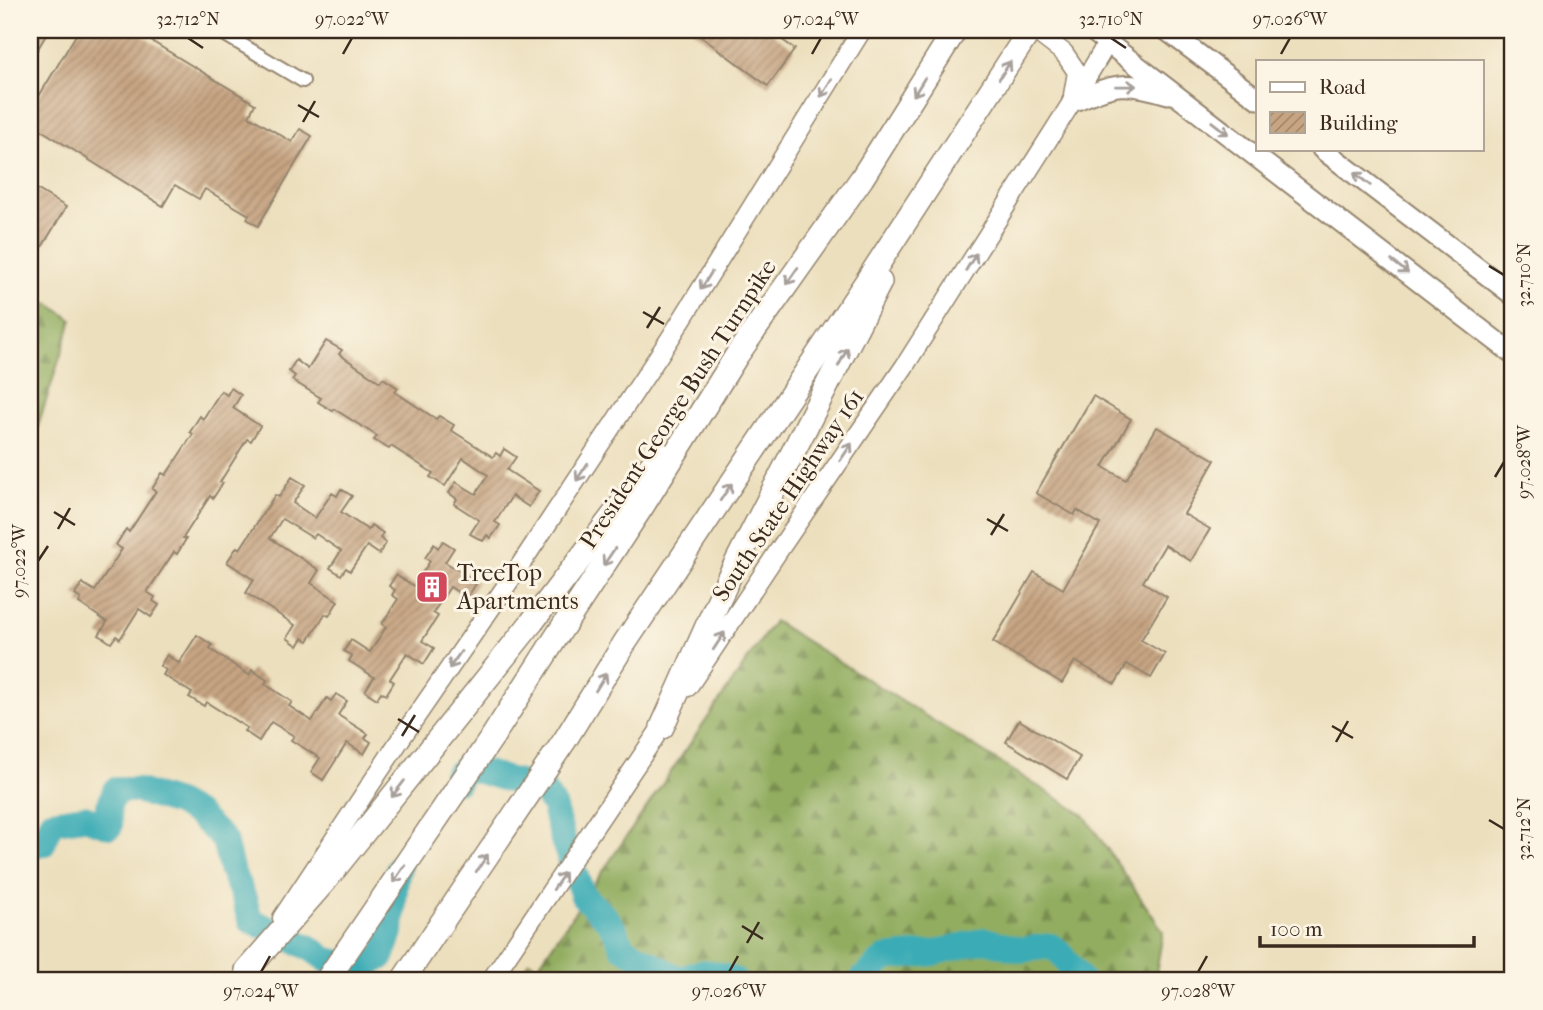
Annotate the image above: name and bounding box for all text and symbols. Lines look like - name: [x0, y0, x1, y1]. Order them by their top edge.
- text: 32.712°N: [156, 9, 220, 30]
- text: 97.022°W: [315, 9, 390, 30]
- text: 97.024°W: [783, 9, 860, 30]
- text: 32.710°N: [1079, 9, 1143, 30]
- text: 97.026°W: [1253, 9, 1329, 30]
- legend: [1256, 60, 1484, 150]
- one-way arrow: [997, 61, 1012, 80]
- text: Road: [1319, 75, 1366, 99]
- one-way arrow: [818, 77, 832, 97]
- one-way arrow: [911, 77, 925, 97]
- one-way arrow: [1114, 79, 1137, 93]
- text: Building: [1319, 111, 1398, 135]
- one-way arrow: [1210, 120, 1228, 135]
- one-way arrow: [1353, 172, 1372, 187]
- text: 32.710°N: [1514, 243, 1535, 307]
- one-way arrow: [963, 253, 978, 272]
- street label: President George Bush Turnpike: [574, 254, 782, 554]
- one-way arrow: [1390, 259, 1408, 274]
- one-way arrow: [785, 266, 799, 285]
- one-way arrow: [698, 271, 713, 290]
- one-way arrow: [836, 347, 850, 368]
- street label: South State Highway 161: [706, 383, 870, 607]
- text: 97.028°W: [1514, 424, 1535, 499]
- one-way arrow: [839, 443, 853, 462]
- one-way arrow: [575, 462, 589, 481]
- one-way arrow: [719, 483, 733, 503]
- text: 97.022°W: [9, 523, 30, 598]
- one-way arrow: [601, 547, 616, 566]
- place label: TreeTop Apartments: [456, 559, 579, 615]
- building icon: TreeTop Apartments: [413, 568, 451, 606]
- one-way arrow: [712, 631, 726, 651]
- one-way arrow: [448, 650, 462, 670]
- one-way arrow: [594, 673, 608, 693]
- one-way arrow: [390, 779, 405, 798]
- text: 32.712°N: [1514, 797, 1535, 861]
- one-way arrow: [475, 853, 489, 873]
- one-way arrow: [392, 863, 406, 883]
- one-way arrow: [552, 872, 566, 891]
- scale bar: [1260, 905, 1473, 949]
- text: 100 m: [1270, 917, 1323, 941]
- text: 97.024°W: [223, 981, 300, 1002]
- text: 97.026°W: [692, 981, 768, 1002]
- text: 97.028°W: [1161, 981, 1236, 1002]

